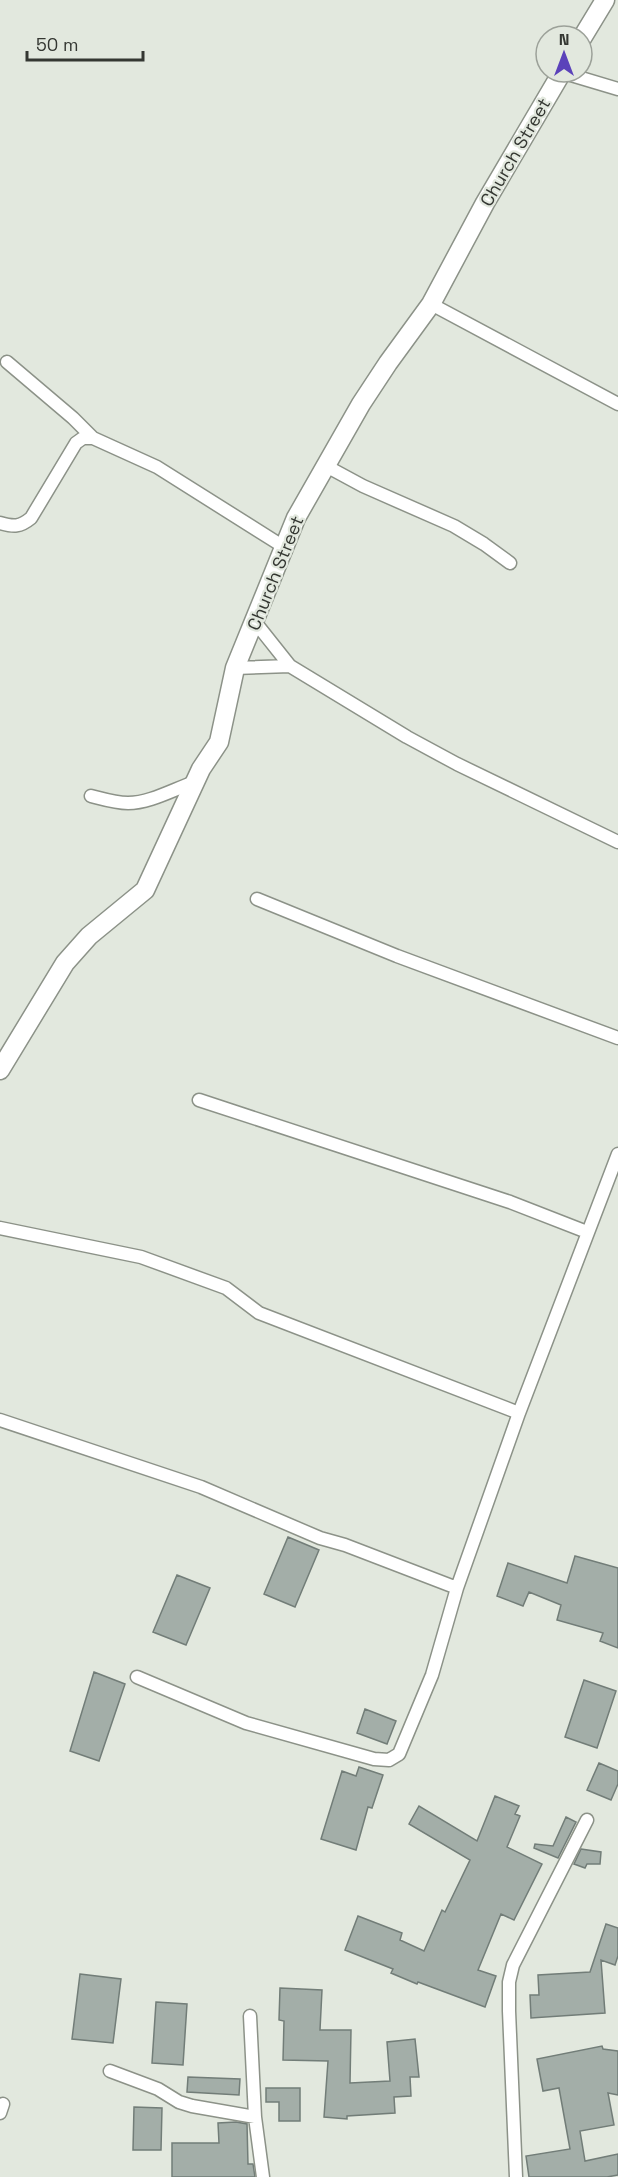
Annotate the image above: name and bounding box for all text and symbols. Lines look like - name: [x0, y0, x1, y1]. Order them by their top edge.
- scale bar: [27, 24, 142, 62]
- north arrow: [534, 24, 594, 84]
- text: N: [559, 29, 569, 50]
- text: 50 m: [36, 33, 78, 56]
- street label: Church Street: [475, 94, 555, 210]
- street label: Church Street: [242, 512, 308, 634]

